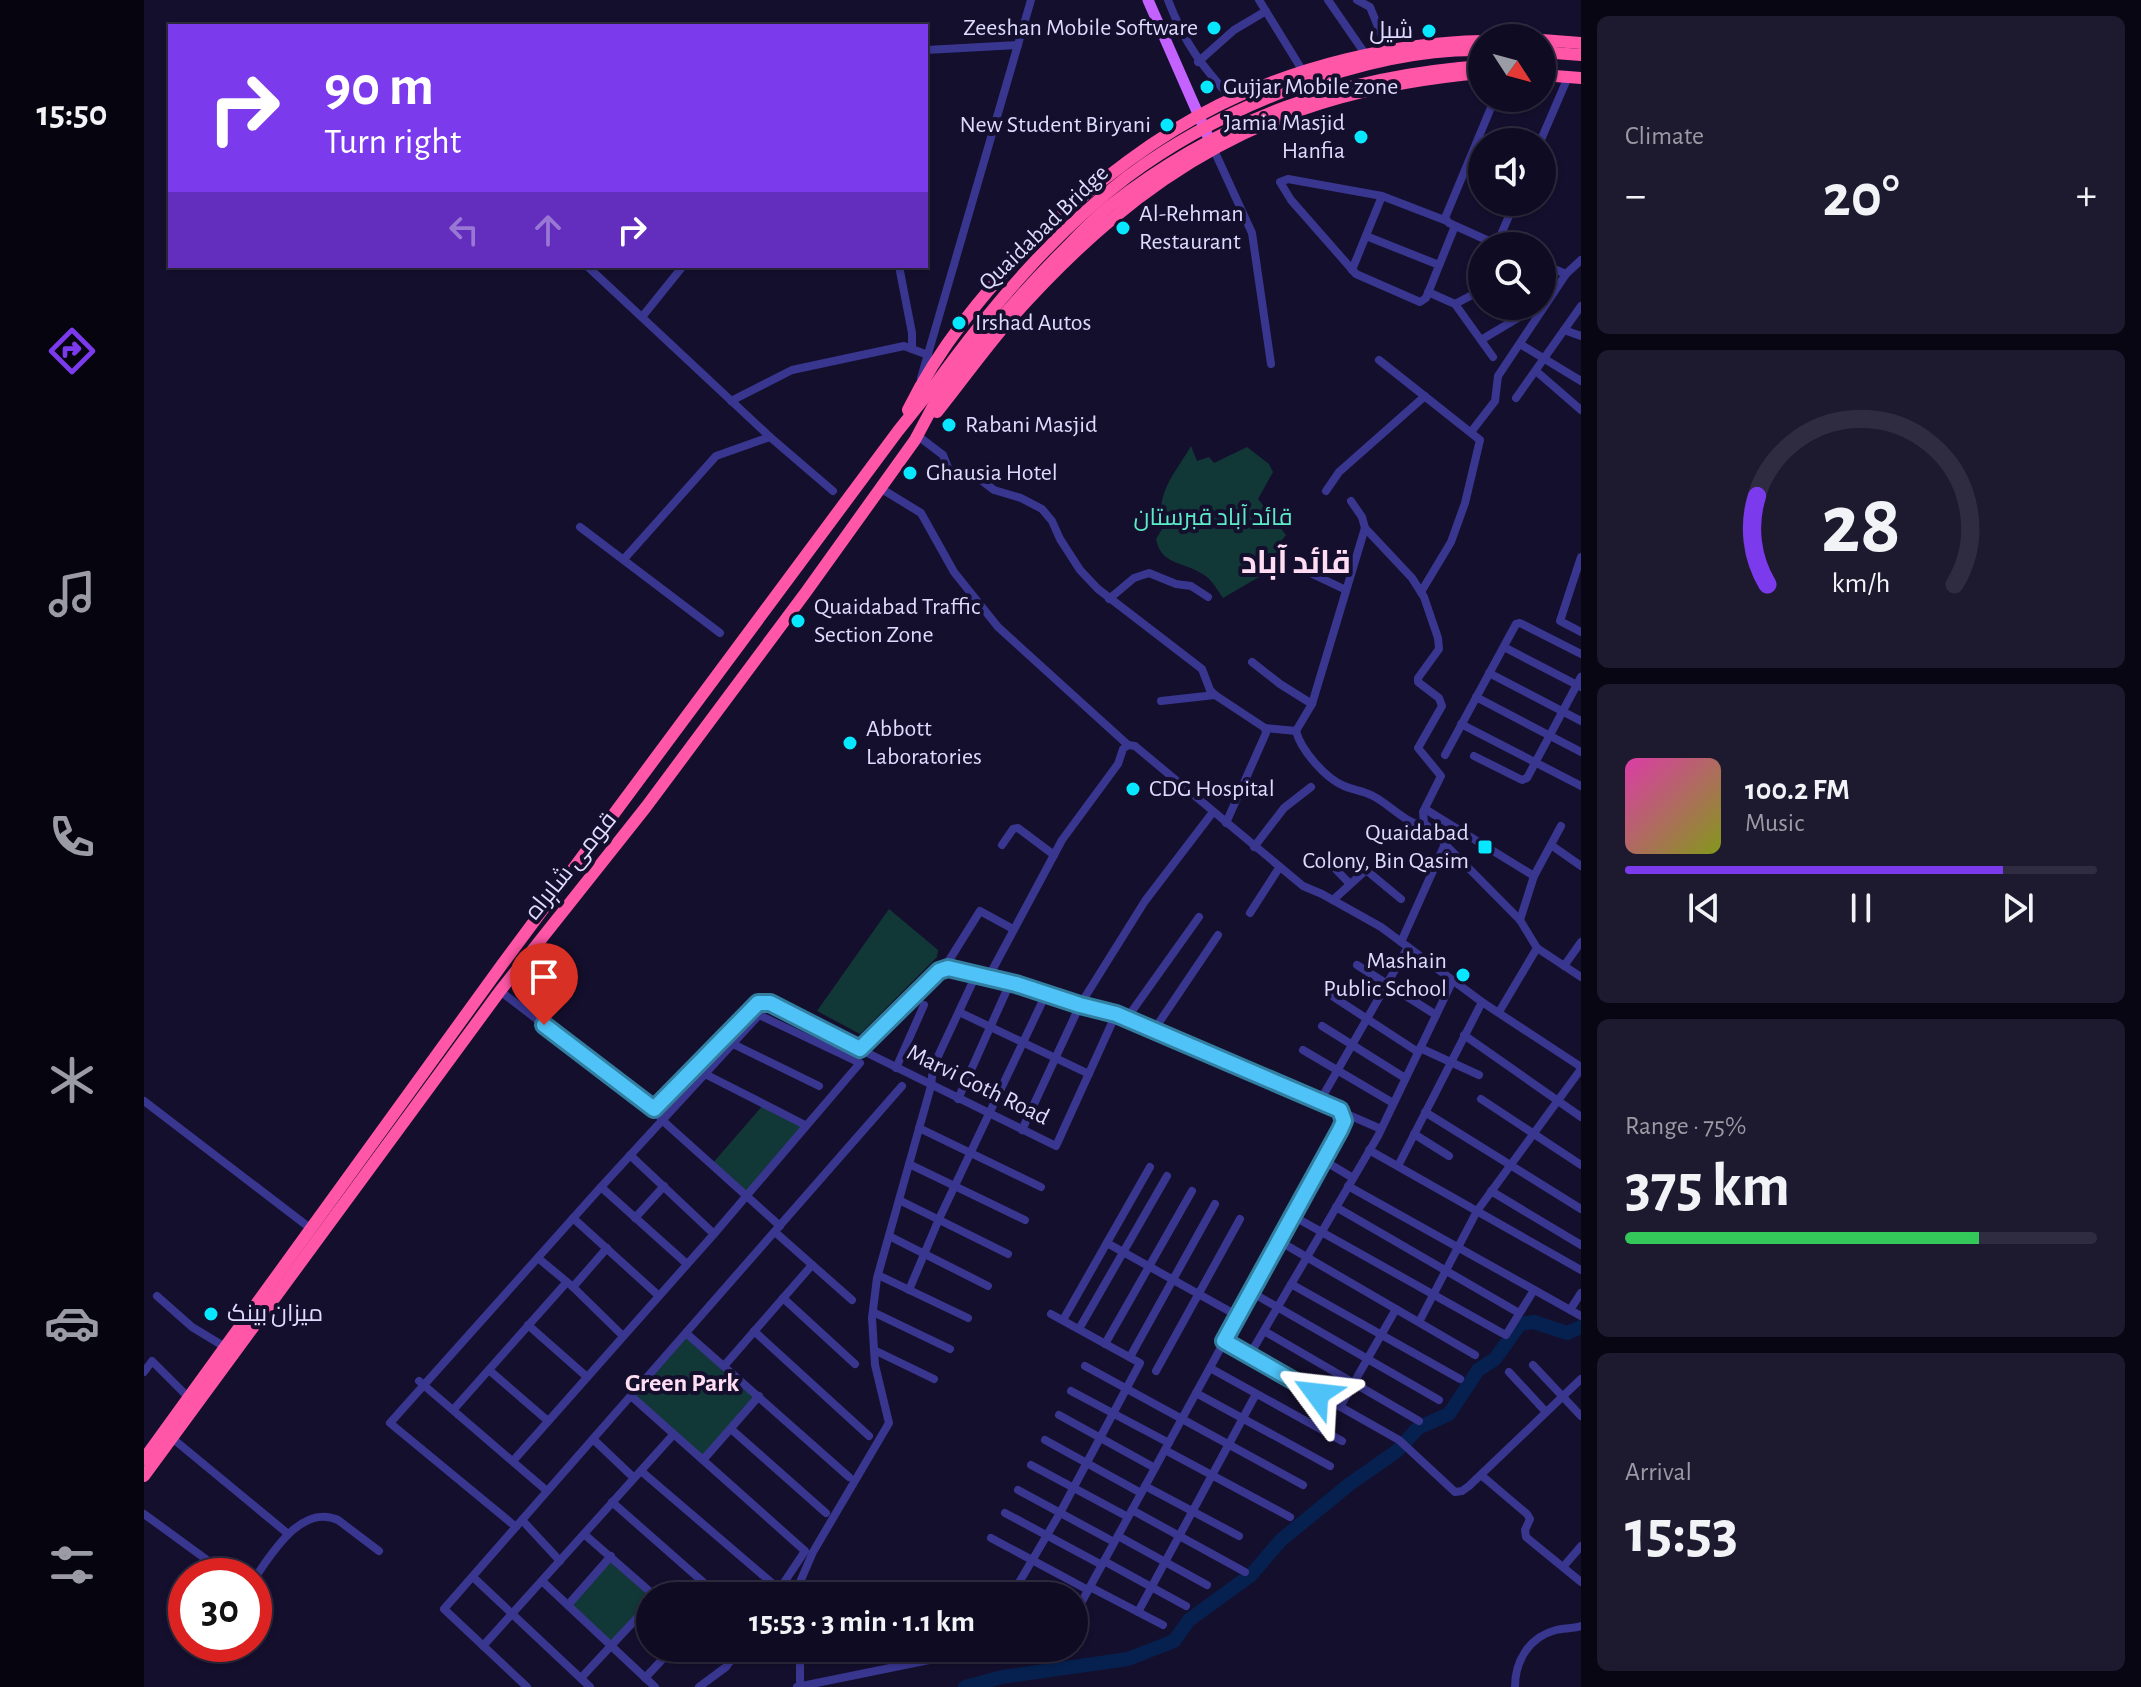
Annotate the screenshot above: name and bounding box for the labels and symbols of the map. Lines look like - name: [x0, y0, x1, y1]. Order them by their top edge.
- place label: Zeeshan Mobile Software: [963, 16, 1198, 40]
- place label: شیل: [1369, 18, 1413, 44]
- marker: Zeeshan Mobile Software: [1205, 19, 1223, 37]
- marker: شیل: [1420, 22, 1438, 40]
- north arrow: [1468, 24, 1556, 112]
- place label: Gujjar Mobile zone: [1223, 75, 1398, 99]
- marker: Gujjar Mobile zone: [1198, 78, 1216, 96]
- place label: Jamia Masjid Hanfia: [1224, 111, 1345, 163]
- place label: New Student Biryani: [960, 113, 1151, 137]
- marker: New Student Biryani: [1158, 116, 1176, 134]
- marker: Jamia Masjid Hanfia: [1352, 128, 1370, 146]
- street label: Quaidabad Bridge: [975, 161, 1113, 295]
- place label: Al-Rehman Restaurant: [1139, 202, 1244, 254]
- marker: Al-Rehman Restaurant: [1114, 219, 1132, 237]
- place label: Irshad Autos: [975, 311, 1091, 335]
- marker: Irshad Autos: [950, 314, 968, 332]
- place label: Rabani Masjid: [965, 413, 1098, 437]
- marker: Rabani Masjid: [940, 416, 958, 434]
- place label: Ghausia Hotel: [926, 461, 1058, 485]
- marker: Ghausia Hotel: [901, 464, 919, 482]
- park label: قائد آباد قبرستان: [1133, 504, 1293, 531]
- district label: قائد آباد: [1241, 544, 1351, 580]
- place label: Quaidabad Traffic Section Zone: [814, 595, 980, 647]
- marker: Quaidabad Traffic Section Zone: [789, 612, 807, 630]
- place label: Abbott Laboratories: [866, 717, 982, 769]
- marker: Abbott Laboratories: [841, 734, 859, 752]
- place label: CDG Hospital: [1149, 777, 1275, 801]
- marker: CDG Hospital: [1124, 780, 1142, 798]
- street label: قومی شاہراہ: [520, 807, 623, 925]
- place label: Quaidabad Colony, Bin Qasim: [1302, 821, 1469, 873]
- marker: Quaidabad Colony, Bin Qasim: [1476, 838, 1494, 856]
- pin: [510, 943, 578, 1025]
- place label: Mashain Public School: [1323, 949, 1447, 1001]
- marker: Mashain Public School: [1454, 966, 1472, 984]
- street label: Marvi Goth Road: [903, 1040, 1053, 1130]
- place label: میزان بینک: [227, 1302, 323, 1327]
- marker: میزان بینک: [202, 1305, 220, 1323]
- position arrow: [1275, 1352, 1359, 1436]
- district label: Green Park: [625, 1370, 739, 1396]
- speed limit sign: 30: [168, 1558, 272, 1662]

